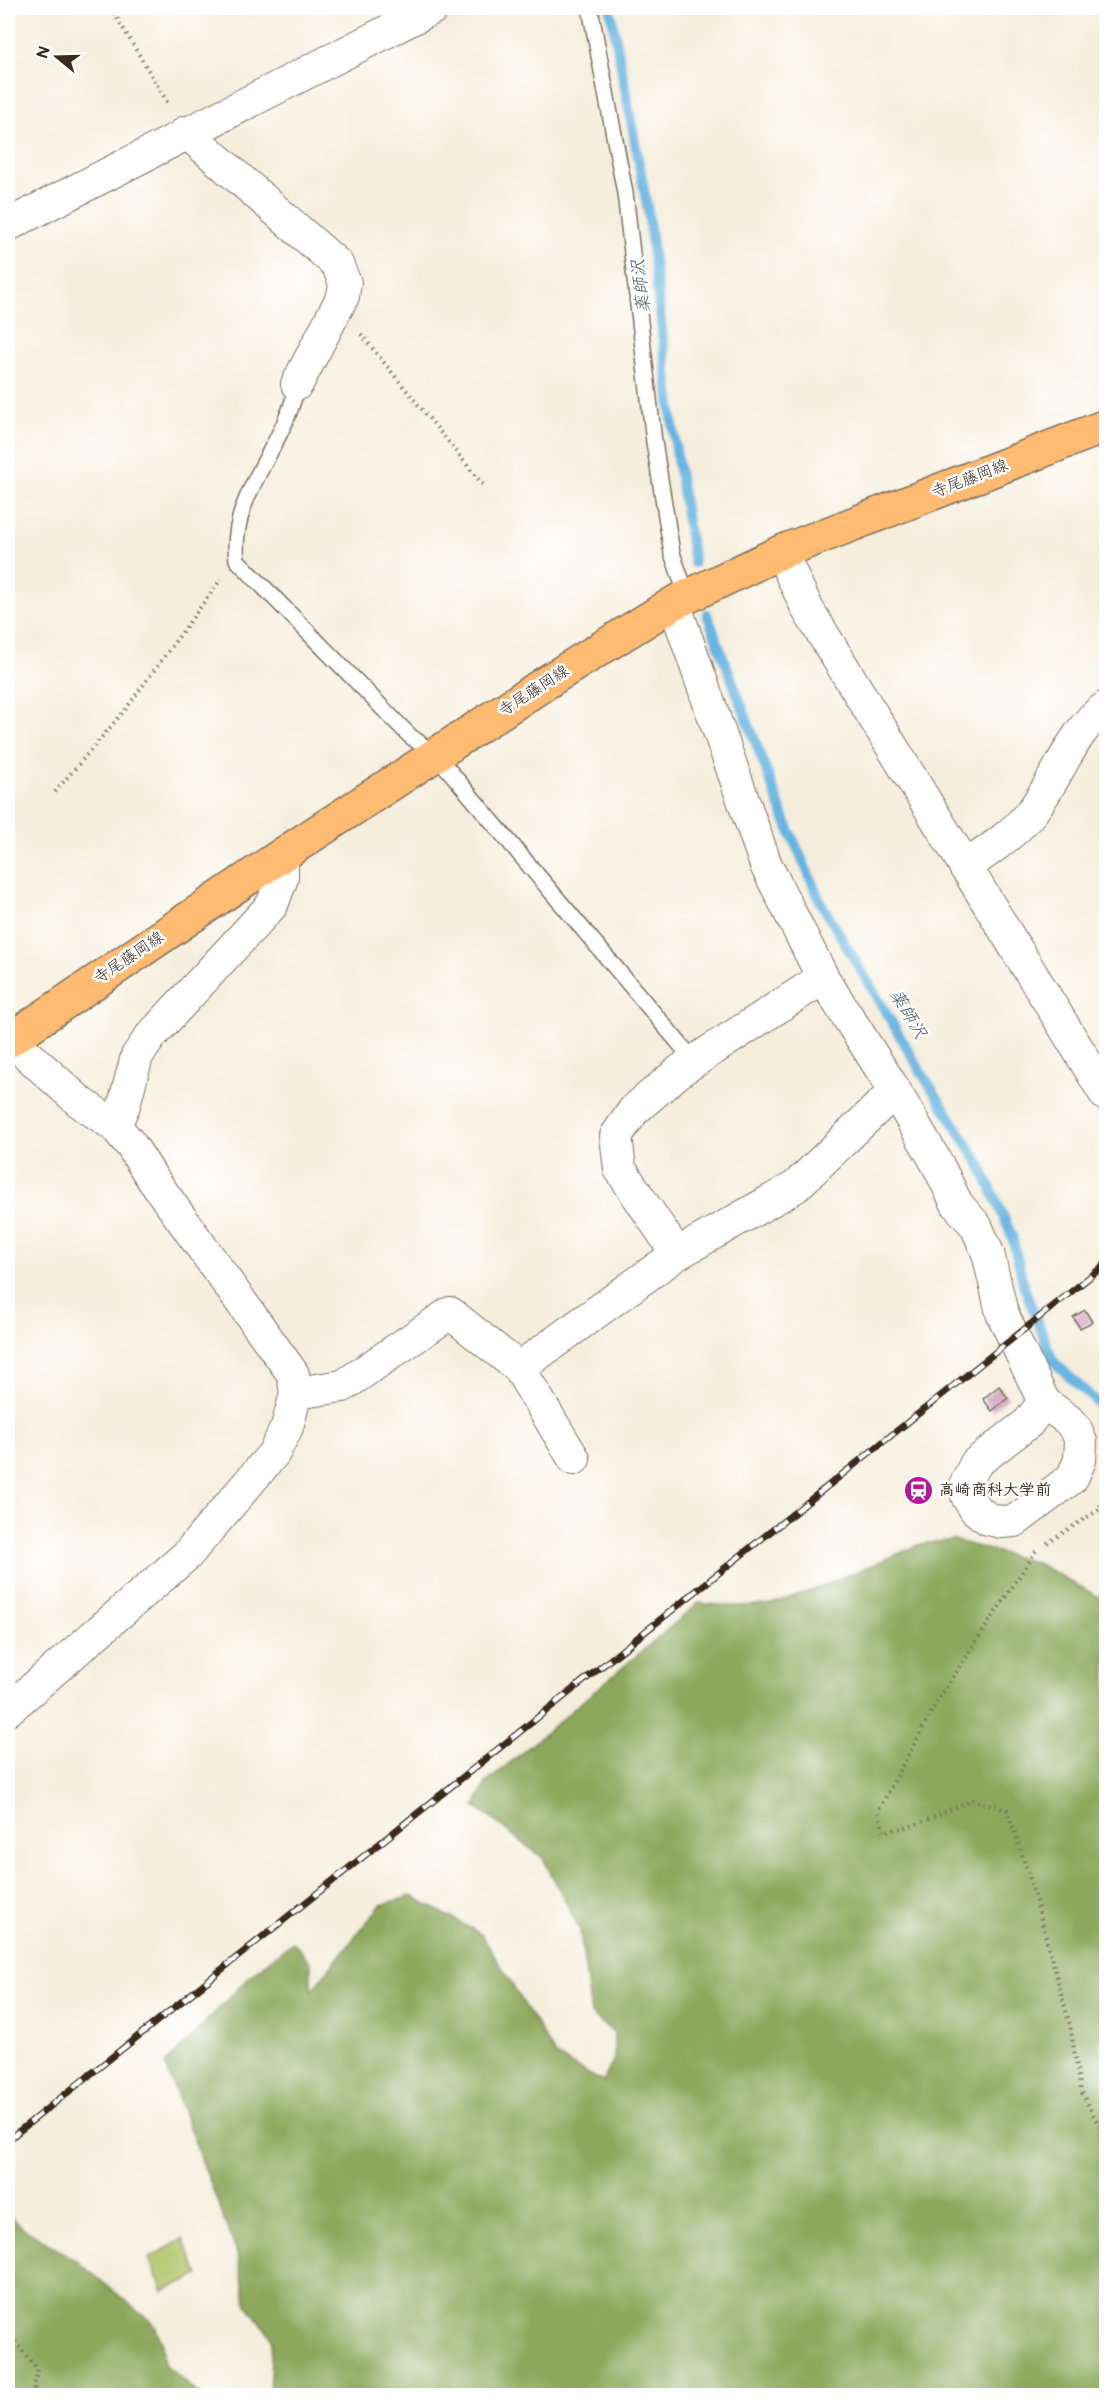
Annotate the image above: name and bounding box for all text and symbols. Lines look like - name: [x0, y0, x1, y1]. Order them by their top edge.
- north arrow: [27, 27, 87, 87]
- text: N: [33, 44, 55, 61]
- water label: 薬師沢: [627, 257, 655, 314]
- street label: 寺尾藤岡線: [929, 456, 1011, 502]
- street label: 寺尾藤岡線: [495, 661, 573, 721]
- street label: 寺尾藤岡線: [91, 928, 167, 988]
- water label: 薬師沢: [885, 985, 931, 1043]
- station icon: 高崎商科大学前: [902, 1474, 934, 1506]
- place label: 高崎商科大学前: [939, 1481, 1051, 1500]

